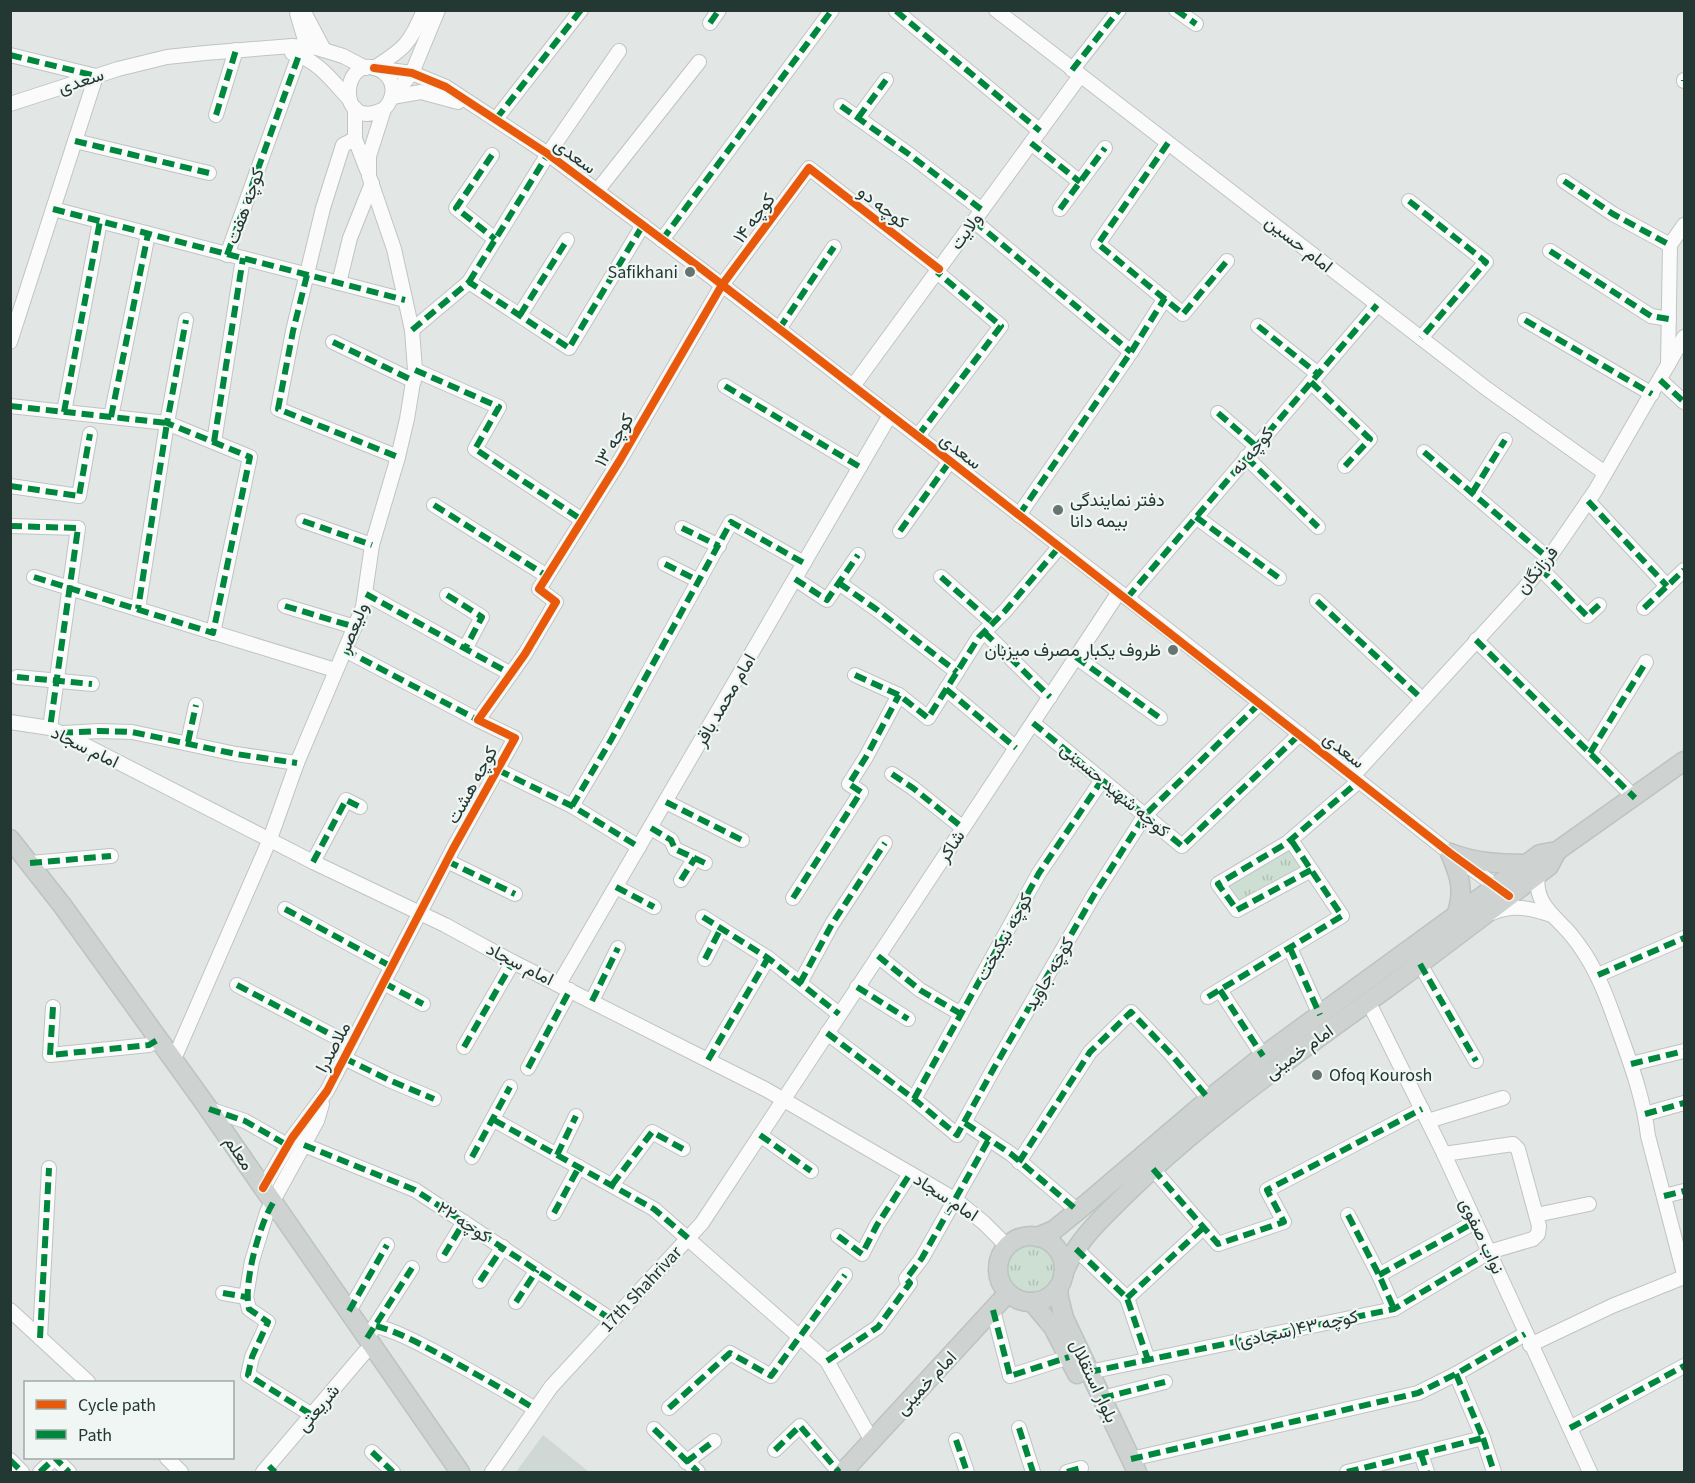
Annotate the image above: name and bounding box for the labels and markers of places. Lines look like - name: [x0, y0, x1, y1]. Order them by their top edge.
- place label: Safikhani: [608, 260, 678, 285]
- marker: Safikhani: [683, 265, 697, 279]
- place label: دفتر نمایندگی بیمه دانا: [1070, 488, 1165, 534]
- marker: دفتر نمایندگی بیمه دانا: [1051, 503, 1065, 517]
- place label: ظروف یکبار مصرف میزبان: [984, 638, 1161, 663]
- marker: ظروف یکبار مصرف میزبان: [1166, 643, 1180, 657]
- place label: Ofoq Kourosh: [1329, 1063, 1432, 1088]
- marker: Ofoq Kourosh: [1310, 1068, 1324, 1082]

